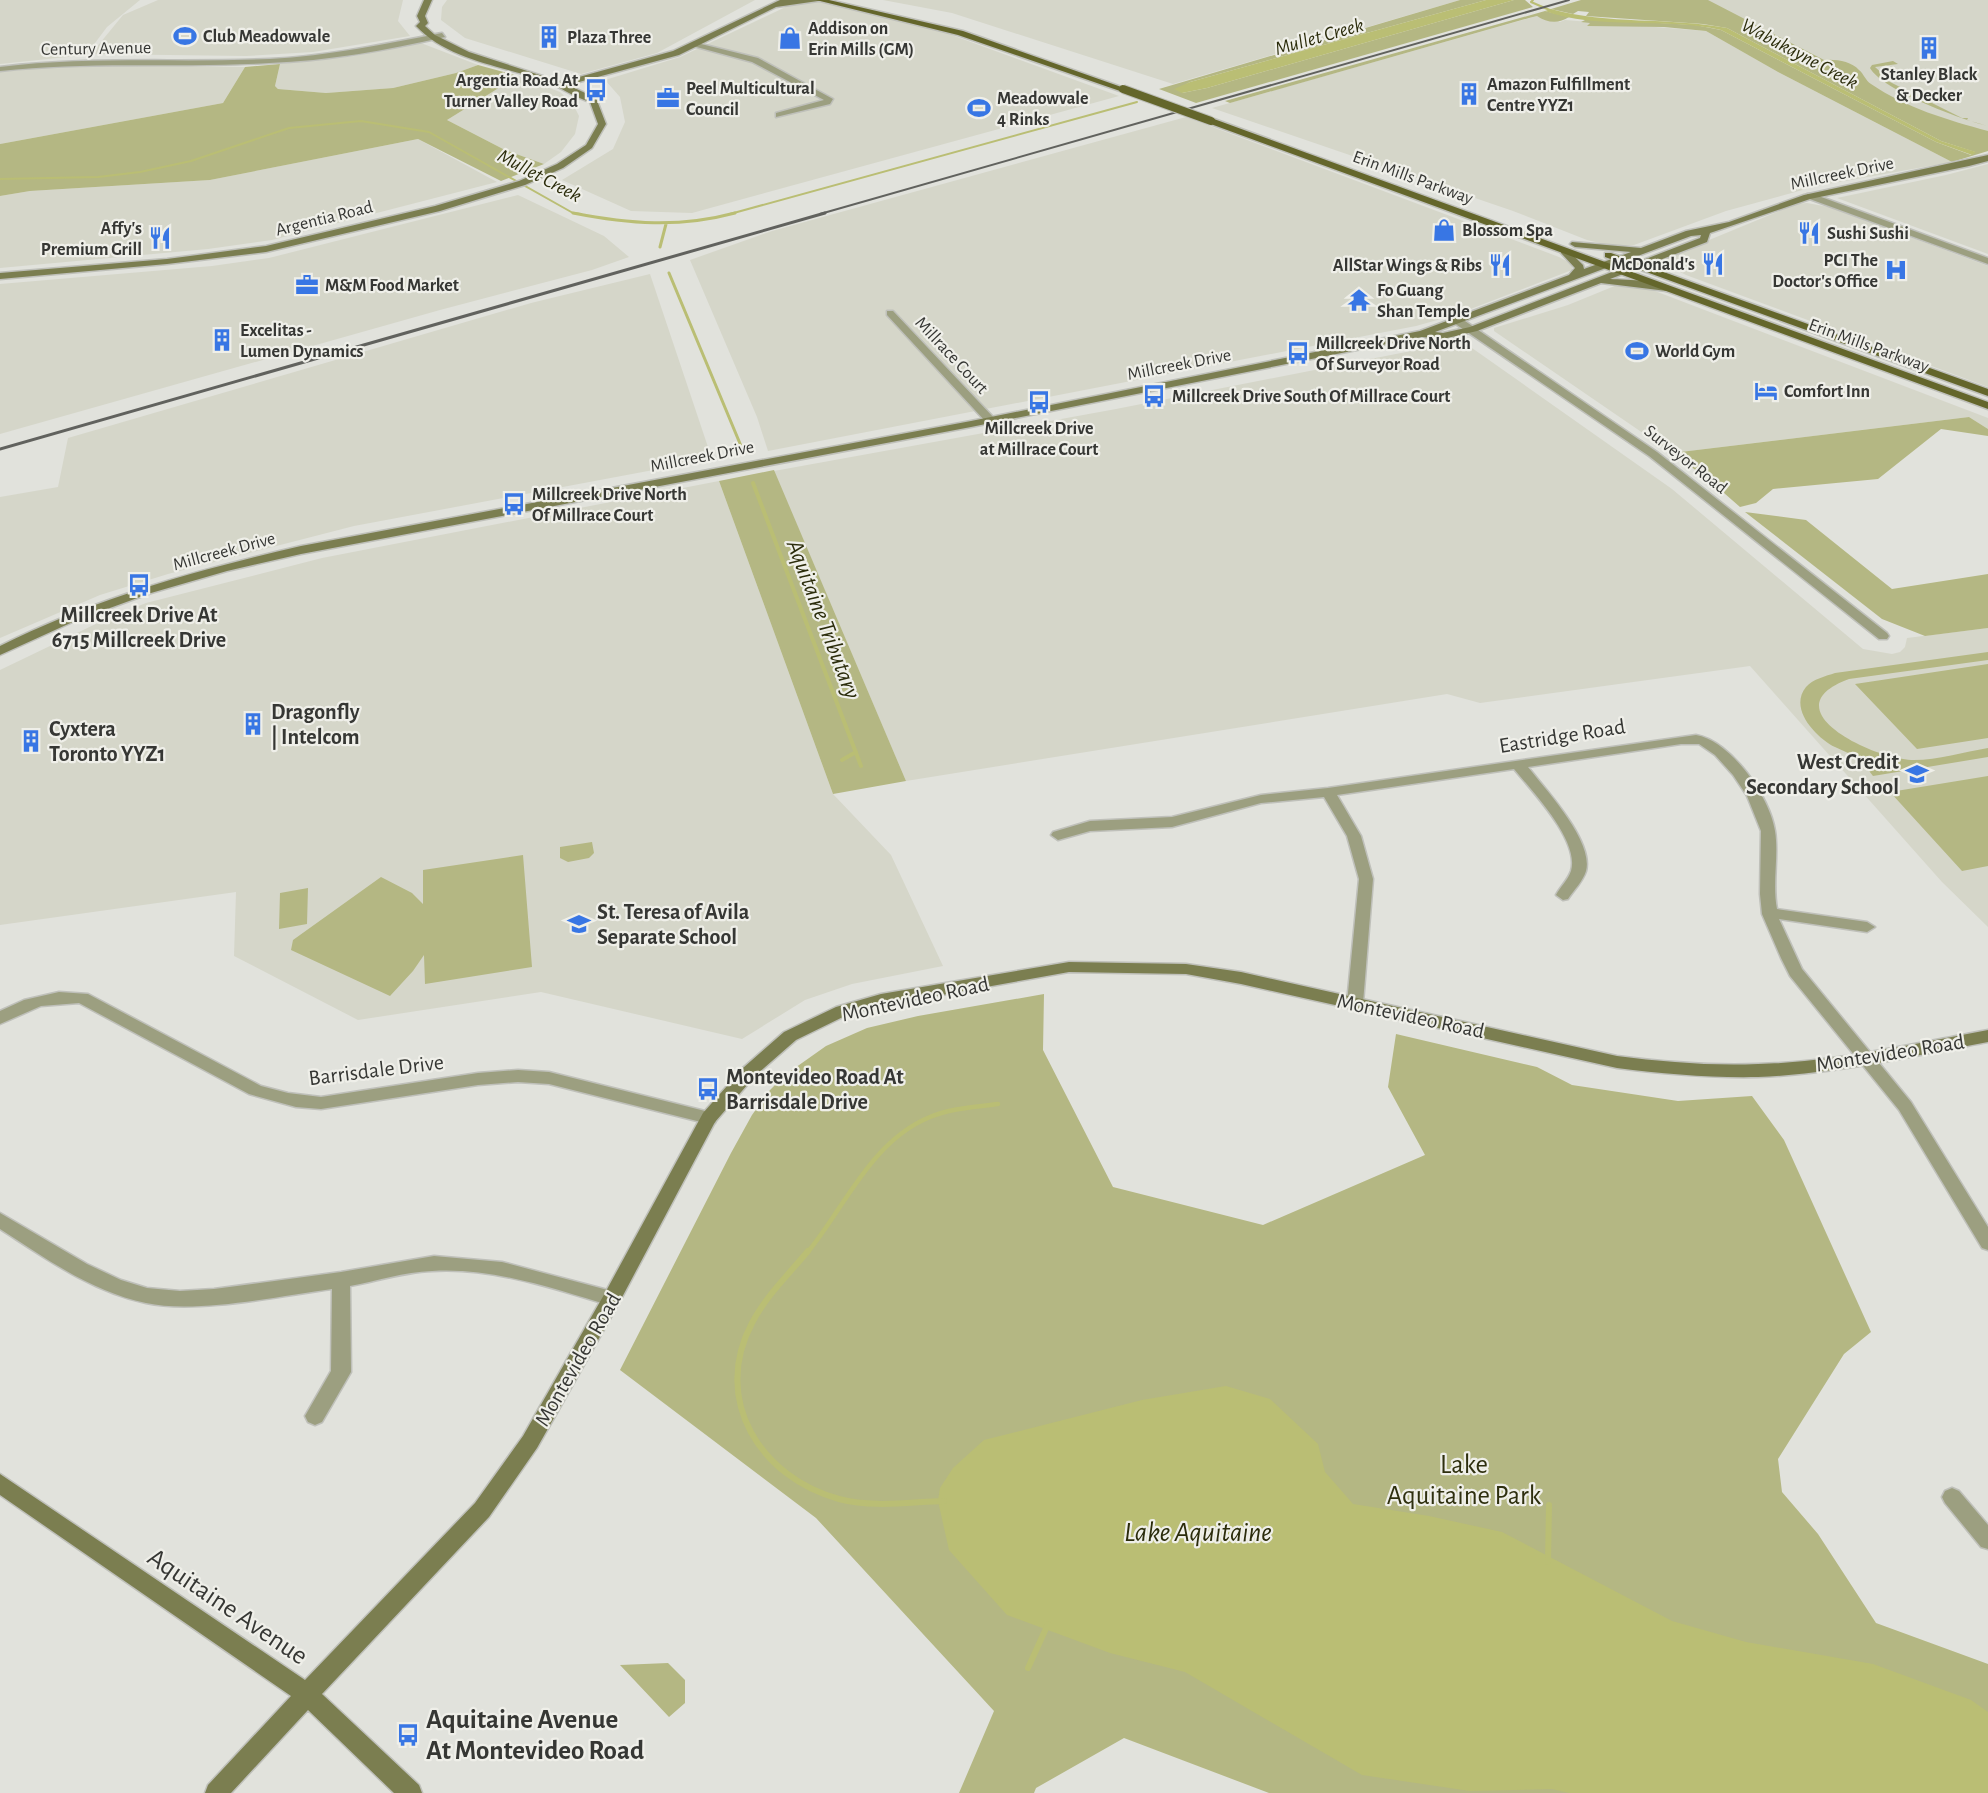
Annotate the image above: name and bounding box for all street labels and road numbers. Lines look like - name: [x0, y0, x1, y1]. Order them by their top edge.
- street label: Century Avenue: [41, 39, 151, 59]
- street label: Erin Mills Parkway: [1350, 148, 1476, 208]
- street label: Millcreek Drive: [1789, 154, 1896, 194]
- street label: Argentia Road: [274, 198, 375, 240]
- street label: Millrace Court: [911, 314, 991, 398]
- street label: Erin Mills Parkway: [1806, 316, 1932, 376]
- street label: Millcreek Drive: [1126, 346, 1233, 384]
- street label: Surveyor Road: [1640, 422, 1730, 498]
- street label: Millcreek Drive: [649, 438, 756, 476]
- street label: Millcreek Drive: [171, 530, 277, 574]
- street label: Eastridge Road: [1497, 715, 1627, 757]
- street label: Montevideo Road: [840, 973, 991, 1025]
- street label: Montevideo Road: [1335, 990, 1486, 1042]
- street label: Montevideo Road: [1814, 1030, 1966, 1076]
- street label: Barrisdale Drive: [307, 1051, 445, 1089]
- street label: Montevideo Road: [531, 1289, 625, 1430]
- street label: Aquitaine Avenue: [143, 1543, 313, 1670]

